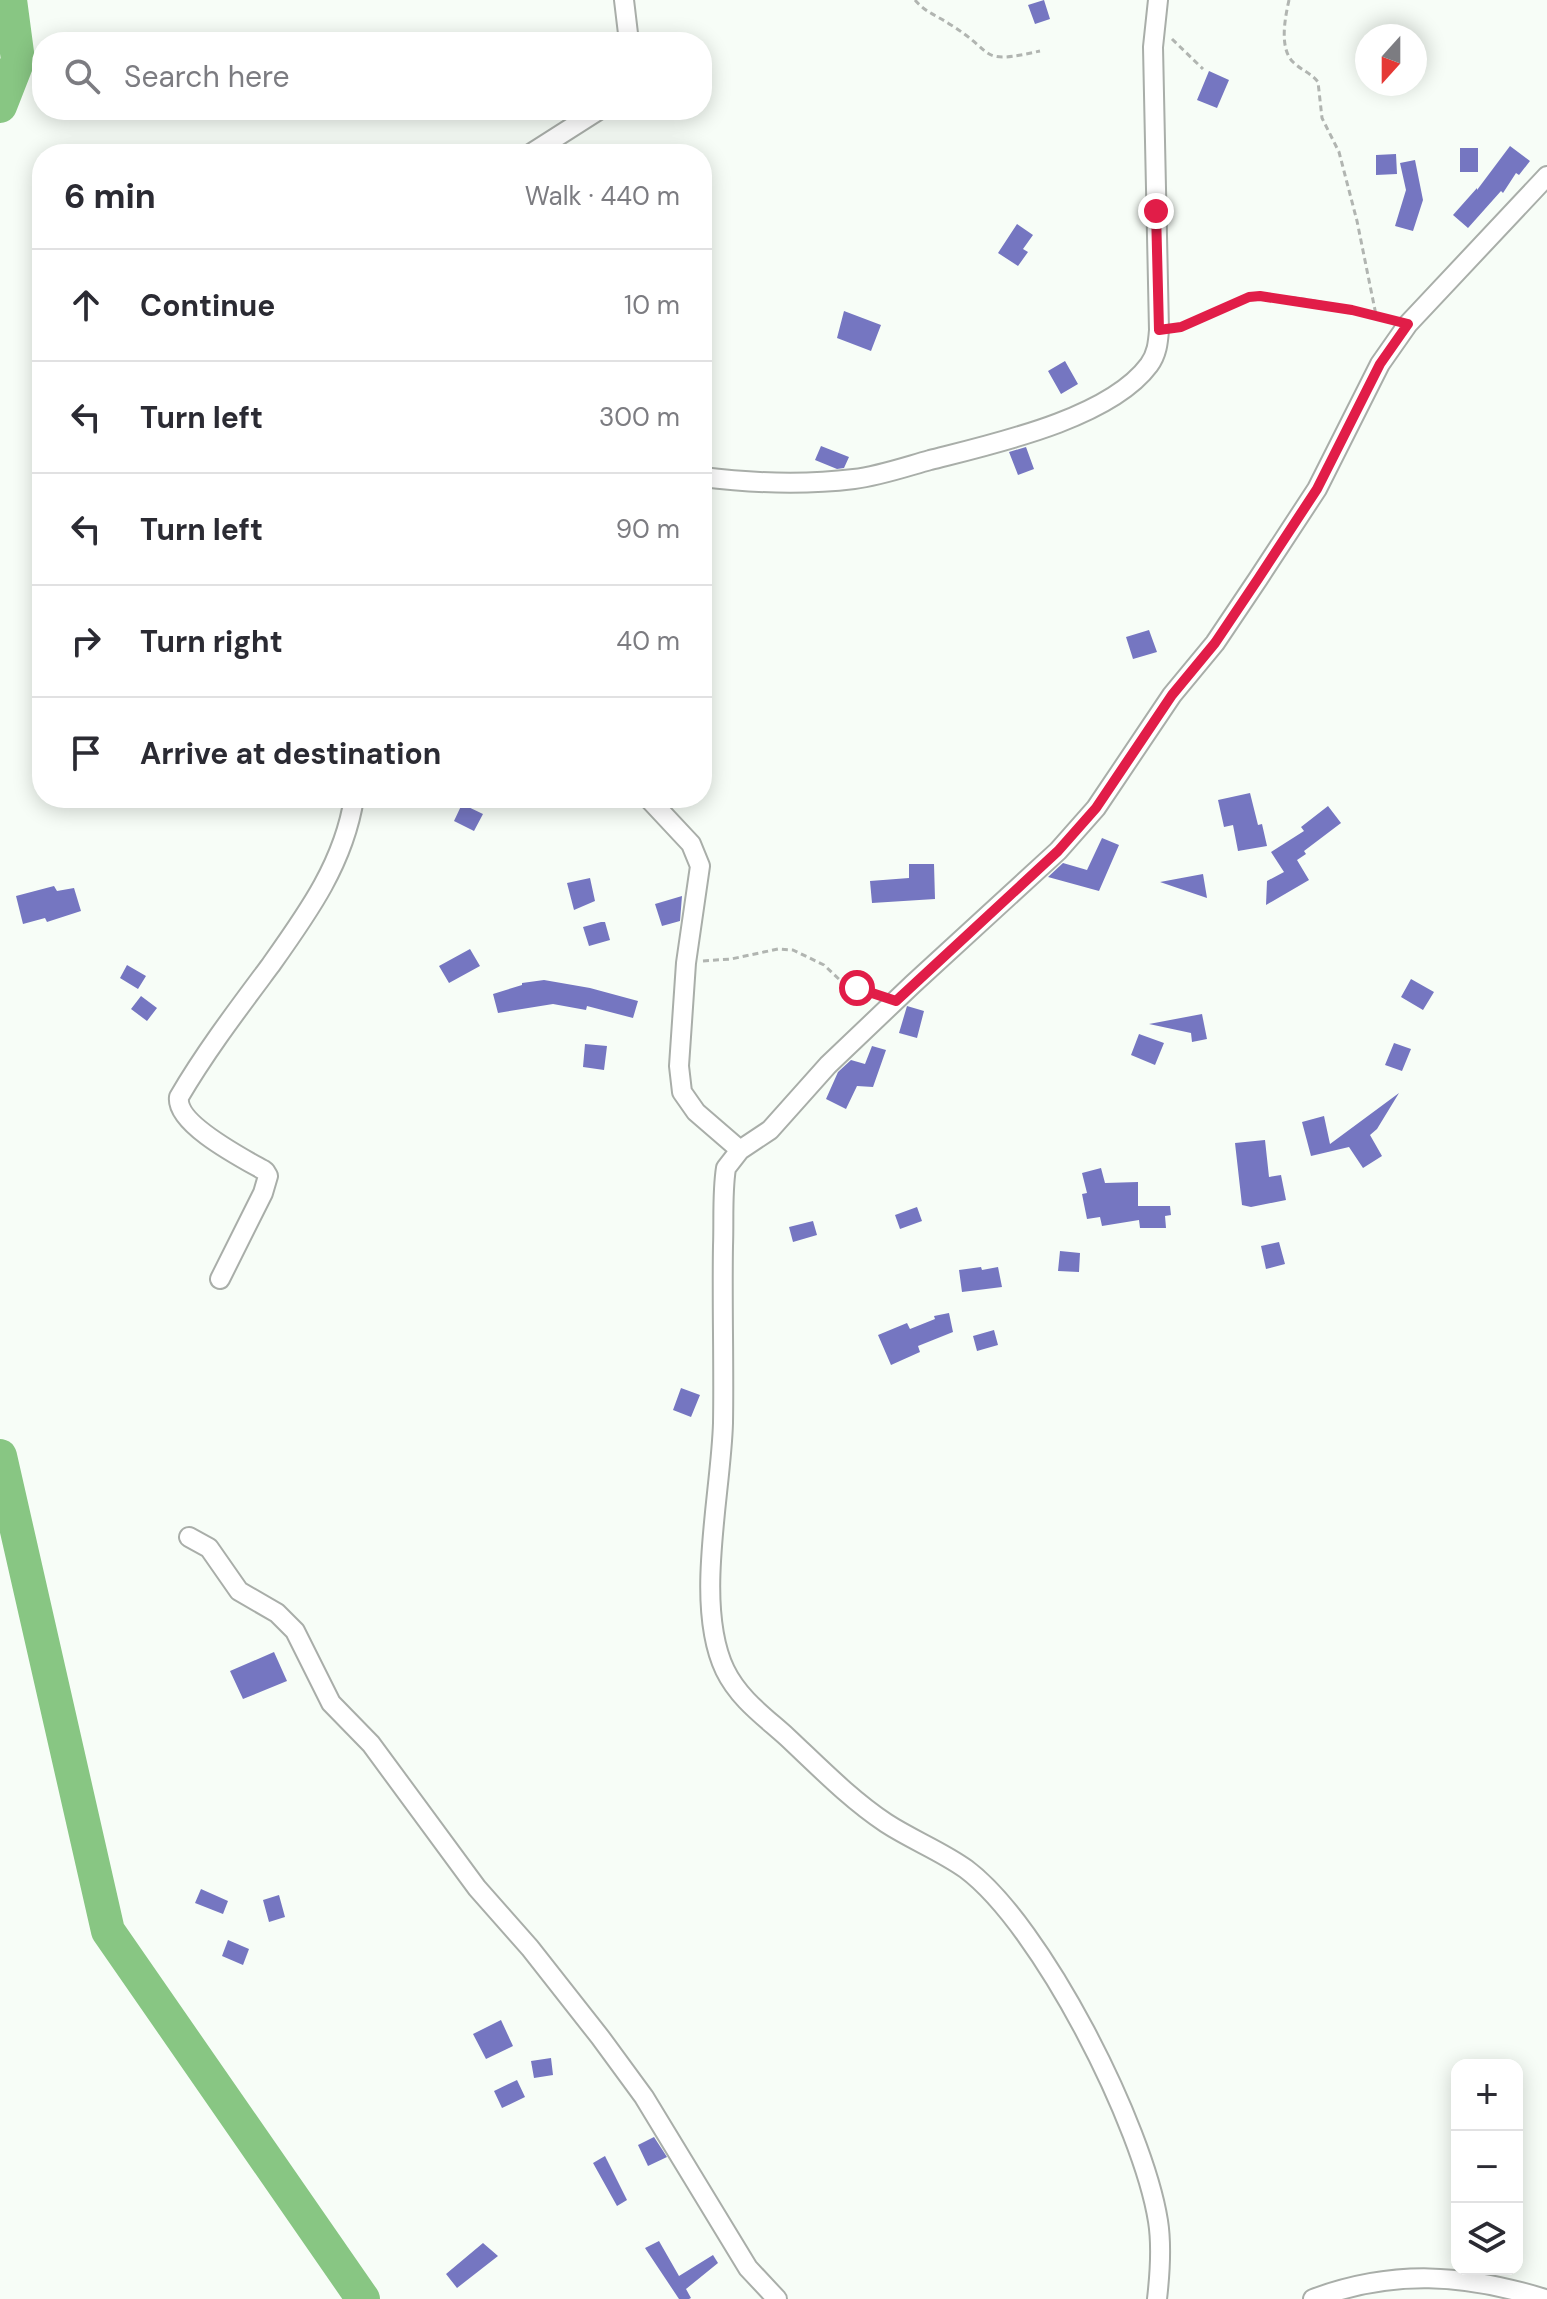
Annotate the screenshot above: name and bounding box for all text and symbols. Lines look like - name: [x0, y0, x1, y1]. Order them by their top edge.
- north arrow: [1355, 24, 1427, 96]
- search box: [32, 32, 712, 120]
- icon: search: [60, 54, 104, 98]
- text: Search here: [124, 57, 290, 96]
- text: 6 min: [64, 174, 156, 219]
- text: Walk · 440 m: [525, 179, 680, 213]
- route end: [1138, 193, 1174, 229]
- icon: ahead: [64, 283, 108, 327]
- text: Continue: [140, 286, 275, 325]
- text: 10 m: [624, 288, 680, 322]
- icon: left: [64, 395, 108, 439]
- text: Turn left: [140, 398, 263, 437]
- text: 300 m: [599, 400, 680, 434]
- icon: left: [64, 507, 108, 551]
- text: Turn left: [140, 510, 263, 549]
- text: 90 m: [616, 512, 680, 546]
- icon: right: [64, 619, 108, 663]
- text: Turn right: [140, 622, 283, 661]
- text: 40 m: [616, 624, 680, 658]
- icon: arrive: [64, 731, 108, 775]
- text: Arrive at destination: [140, 734, 441, 773]
- route start: [839, 970, 875, 1006]
- map controls: [1451, 2059, 1523, 2275]
- button: +: [1451, 2059, 1523, 2131]
- button: −: [1451, 2131, 1523, 2203]
- button: layers: [1451, 2203, 1523, 2275]

